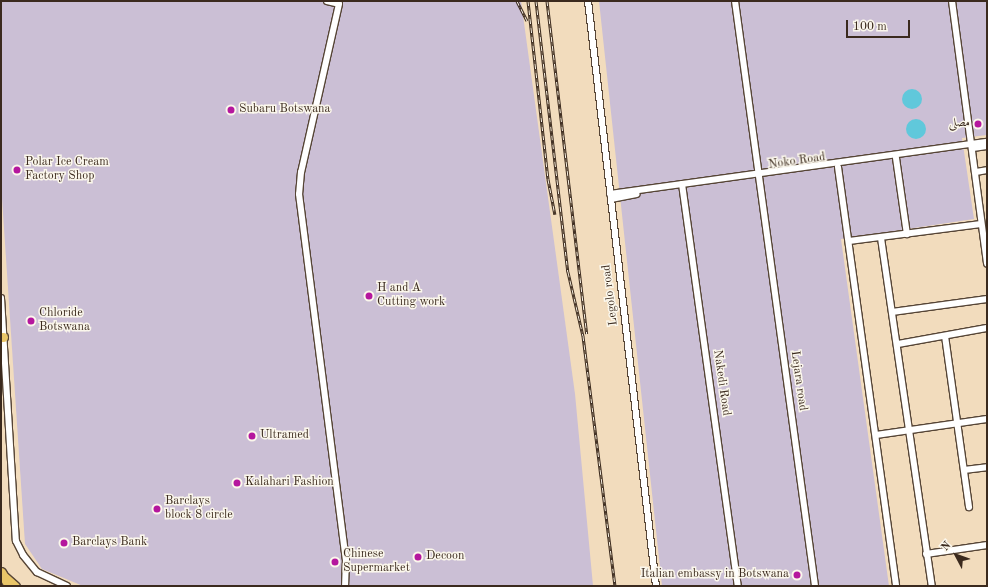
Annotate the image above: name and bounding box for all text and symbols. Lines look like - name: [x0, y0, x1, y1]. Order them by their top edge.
- scale bar: [848, 12, 912, 38]
- text: 100 m: [853, 21, 887, 33]
- place label: Subaru Botswana: [239, 103, 331, 117]
- marker: Subaru Botswana: [226, 105, 236, 115]
- place label: مصلى: [949, 117, 970, 131]
- marker: مصلى: [973, 119, 983, 129]
- street label: Noko Road: [768, 151, 826, 173]
- place label: Polar Ice Cream Factory Shop: [25, 156, 109, 184]
- marker: Polar Ice Cream Factory Shop: [12, 165, 22, 175]
- street label: Legolo road: [600, 264, 622, 326]
- place label: H and A Cutting work: [377, 282, 445, 310]
- marker: H and A Cutting work: [364, 291, 374, 301]
- place label: Chloride Botswana: [39, 307, 90, 335]
- marker: Chloride Botswana: [26, 316, 36, 326]
- street label: Nakedi Road: [709, 349, 733, 417]
- street label: Lejara road: [787, 350, 809, 412]
- place label: Ultramed: [260, 429, 309, 443]
- marker: Ultramed: [247, 431, 257, 441]
- place label: Kalahari Fashion: [245, 476, 334, 490]
- marker: Kalahari Fashion: [232, 478, 242, 488]
- place label: Barclays block 8 circle: [165, 495, 233, 523]
- marker: Barclays block 8 circle: [152, 504, 162, 514]
- north arrow: [936, 535, 976, 575]
- place label: Barclays Bank: [72, 536, 147, 550]
- marker: Barclays Bank: [59, 538, 69, 548]
- text: N: [940, 540, 953, 554]
- place label: Chinese Supermarket: [343, 548, 410, 576]
- place label: Decoon: [426, 550, 464, 564]
- marker: Decoon: [413, 552, 423, 562]
- marker: Chinese Supermarket: [330, 557, 340, 567]
- place label: Italian embassy in Botswana: [641, 568, 789, 582]
- marker: Italian embassy in Botswana: [792, 570, 802, 580]

